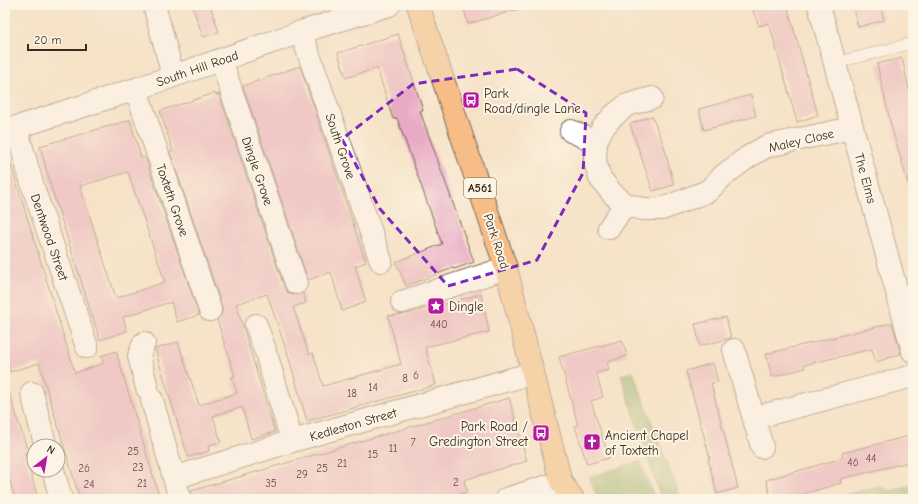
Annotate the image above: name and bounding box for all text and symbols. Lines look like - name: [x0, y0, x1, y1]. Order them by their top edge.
- scale bar: [28, 26, 86, 52]
- text: 20 m: [34, 33, 62, 47]
- street label: South Hill Road: [154, 47, 240, 90]
- place label: Park Road/dingle Lane: [484, 86, 581, 116]
- bus stop icon: Park Road/dingle Lane: [461, 90, 481, 110]
- street label: South Grove: [322, 111, 359, 181]
- street label: Maley Close: [767, 126, 836, 155]
- street label: Dingle Grove: [239, 135, 276, 208]
- street label: The Elms: [852, 151, 879, 205]
- street label: Toxteth Grove: [153, 162, 192, 239]
- road number: A561: [464, 178, 496, 198]
- street label: Dentwood Street: [28, 192, 72, 284]
- street label: Park Road: [481, 212, 513, 271]
- place icon: Dingle: [426, 296, 446, 316]
- place label: Dingle: [449, 299, 484, 314]
- house number: 440: [430, 318, 448, 331]
- house number: 6: [413, 369, 419, 382]
- house number: 8: [402, 372, 408, 385]
- house number: 14: [368, 381, 378, 394]
- house number: 18: [347, 387, 357, 400]
- street label: Kedleston Street: [308, 405, 400, 444]
- place label: Park Road / Gredington Street: [429, 419, 529, 449]
- bus stop icon: Park Road / Gredington Street: [531, 423, 551, 443]
- place label: Ancient Chapel of Toxteth: [605, 428, 689, 458]
- church icon: Ancient Chapel of Toxteth: [582, 432, 602, 452]
- house number: 7: [410, 436, 416, 449]
- north arrow: [26, 438, 66, 478]
- text: N: [44, 442, 57, 457]
- house number: 11: [389, 442, 397, 455]
- house number: 25: [127, 445, 139, 458]
- house number: 15: [368, 448, 378, 461]
- house number: 44: [866, 452, 876, 465]
- house number: 46: [847, 456, 859, 469]
- house number: 21: [337, 457, 347, 470]
- house number: 23: [132, 461, 144, 474]
- house number: 26: [78, 462, 90, 475]
- house number: 25: [316, 462, 328, 475]
- house number: 29: [296, 468, 308, 481]
- house number: 2: [453, 476, 459, 489]
- house number: 21: [137, 477, 147, 490]
- house number: 35: [265, 477, 277, 490]
- house number: 24: [83, 478, 95, 491]

